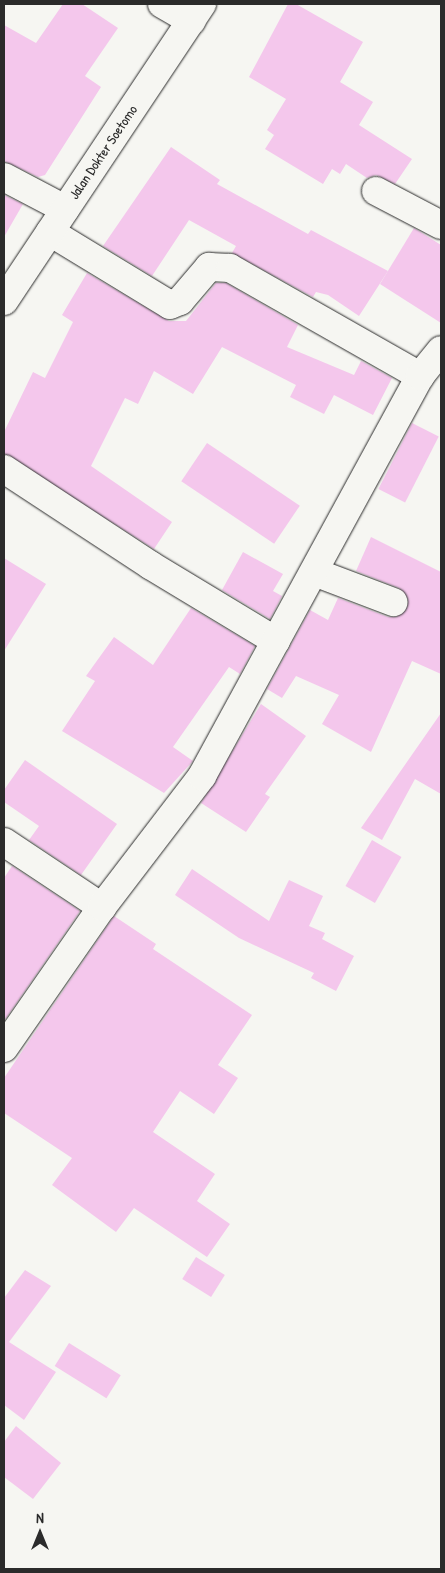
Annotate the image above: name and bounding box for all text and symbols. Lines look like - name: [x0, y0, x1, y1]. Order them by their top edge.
- street label: Jalan Dokter Soetomo: [65, 102, 141, 202]
- north arrow: [15, 1508, 65, 1558]
- text: N: [36, 1508, 44, 1527]

